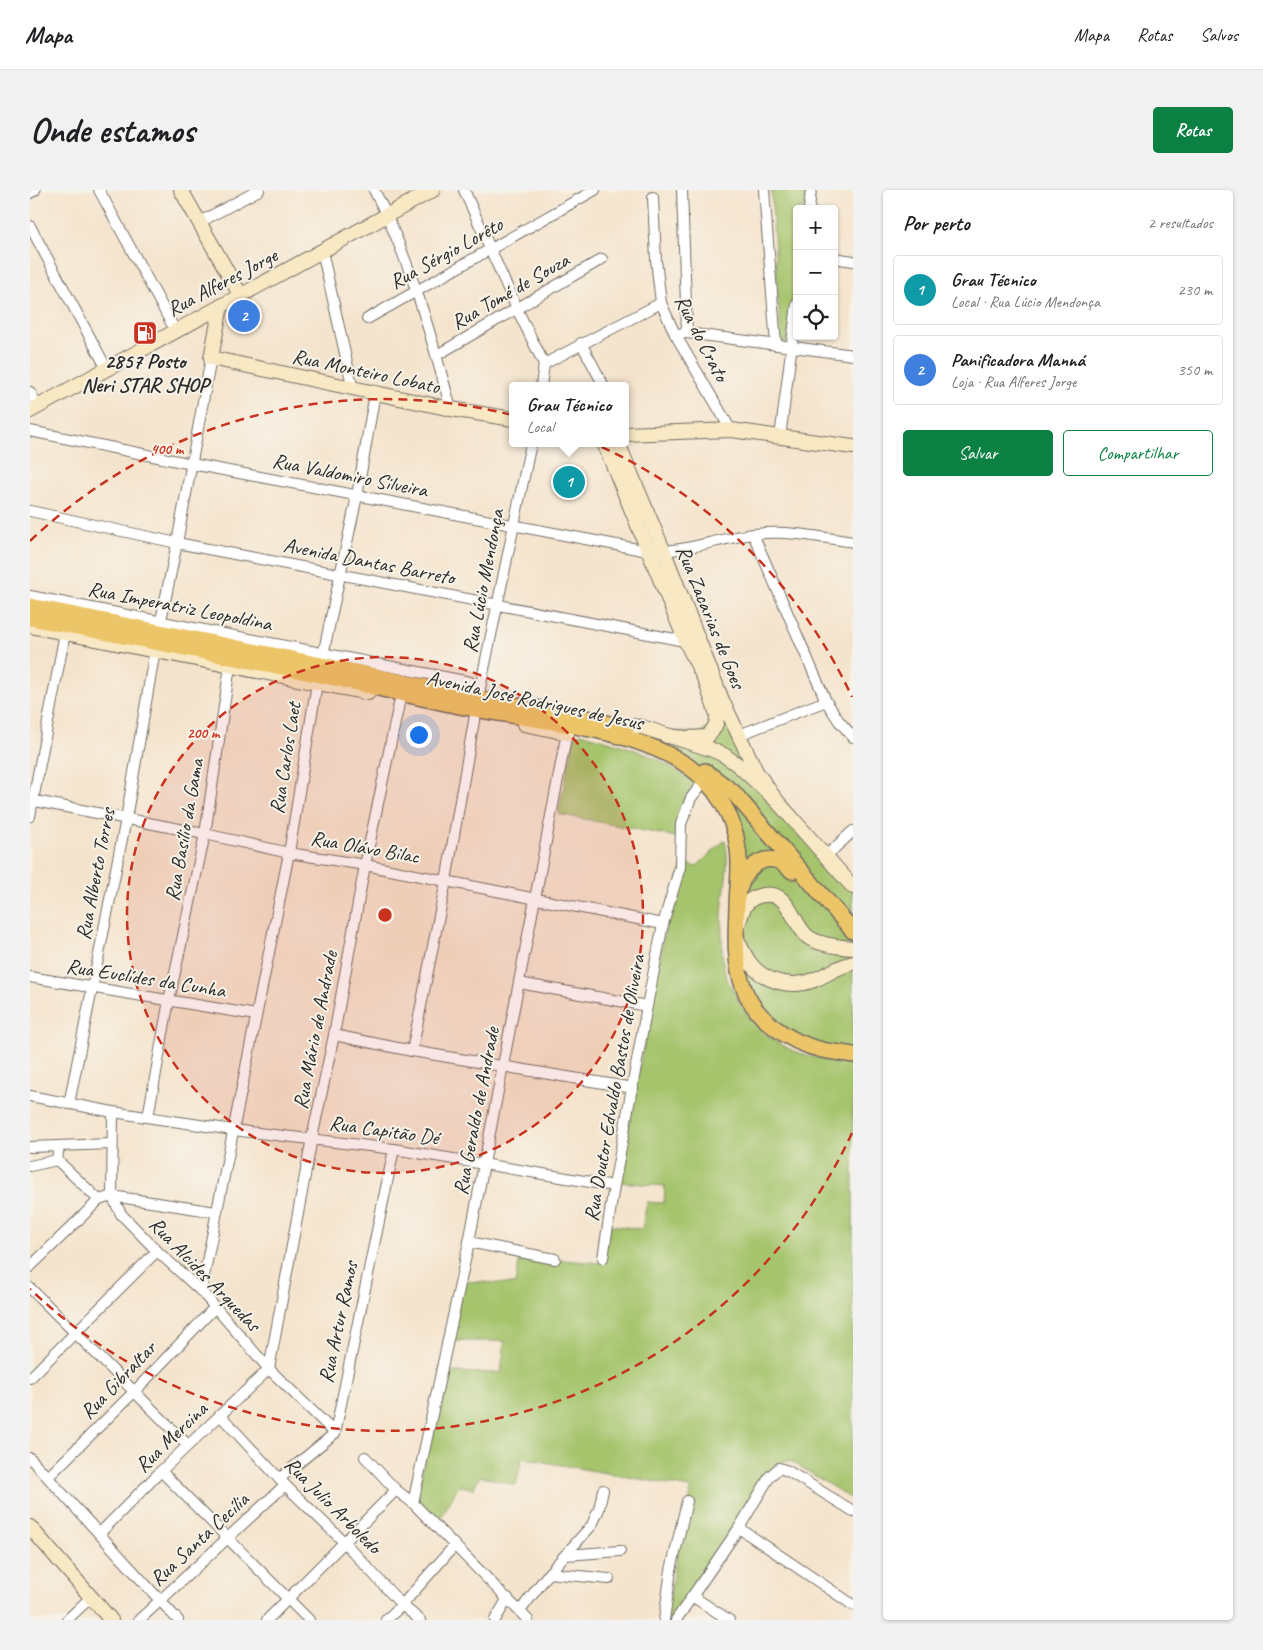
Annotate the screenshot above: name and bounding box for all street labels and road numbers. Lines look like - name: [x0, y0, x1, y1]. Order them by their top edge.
- street label: Rua Sérgio Lorêto: [385, 210, 509, 295]
- street label: Rua Alferes Jorge: [162, 242, 283, 322]
- street label: Rua Tomé de Souza: [446, 246, 575, 335]
- street label: Rua do Crato: [669, 290, 736, 388]
- street label: Rua Monteiro Lobato: [290, 343, 444, 400]
- street label: Rua Valdomiro Silveira: [270, 447, 432, 503]
- street label: Rua Lúcio Mendonça: [456, 505, 510, 655]
- street label: Avenida Dantas Barreto: [281, 532, 459, 591]
- street label: Rua Zacarias de Goes: [670, 542, 752, 694]
- street label: Rua Imperatriz Leopoldina: [86, 575, 276, 637]
- street label: Avenida José Rodrigues de Jesus: [425, 664, 647, 736]
- street label: Rua Carlos Laet: [263, 698, 307, 816]
- street label: Rua Basílio da Gama: [159, 755, 210, 903]
- street label: Rua Alberto Torres: [70, 804, 121, 942]
- street label: Rua Olávo Bilac: [309, 825, 422, 870]
- street label: Rua Mário de Andrade: [287, 948, 343, 1111]
- street label: Rua Doutor Edvaldo Bastos de Oliveira: [578, 951, 651, 1223]
- street label: Rua Euclídes da Cunha: [65, 953, 229, 1004]
- street label: Rua Geraldo de Andrade: [447, 1024, 505, 1197]
- street label: Rua Capitão Dé: [328, 1109, 443, 1151]
- street label: Rua Alcides Arquedas: [144, 1211, 268, 1338]
- street label: Rua Artur Ramos: [312, 1257, 364, 1385]
- street label: Rua Gibraltar: [74, 1334, 163, 1425]
- street label: Rua Mercina: [129, 1395, 214, 1478]
- street label: Rua Julio Arboledo: [279, 1451, 389, 1561]
- street label: Rua Santa Cecília: [144, 1485, 255, 1591]

